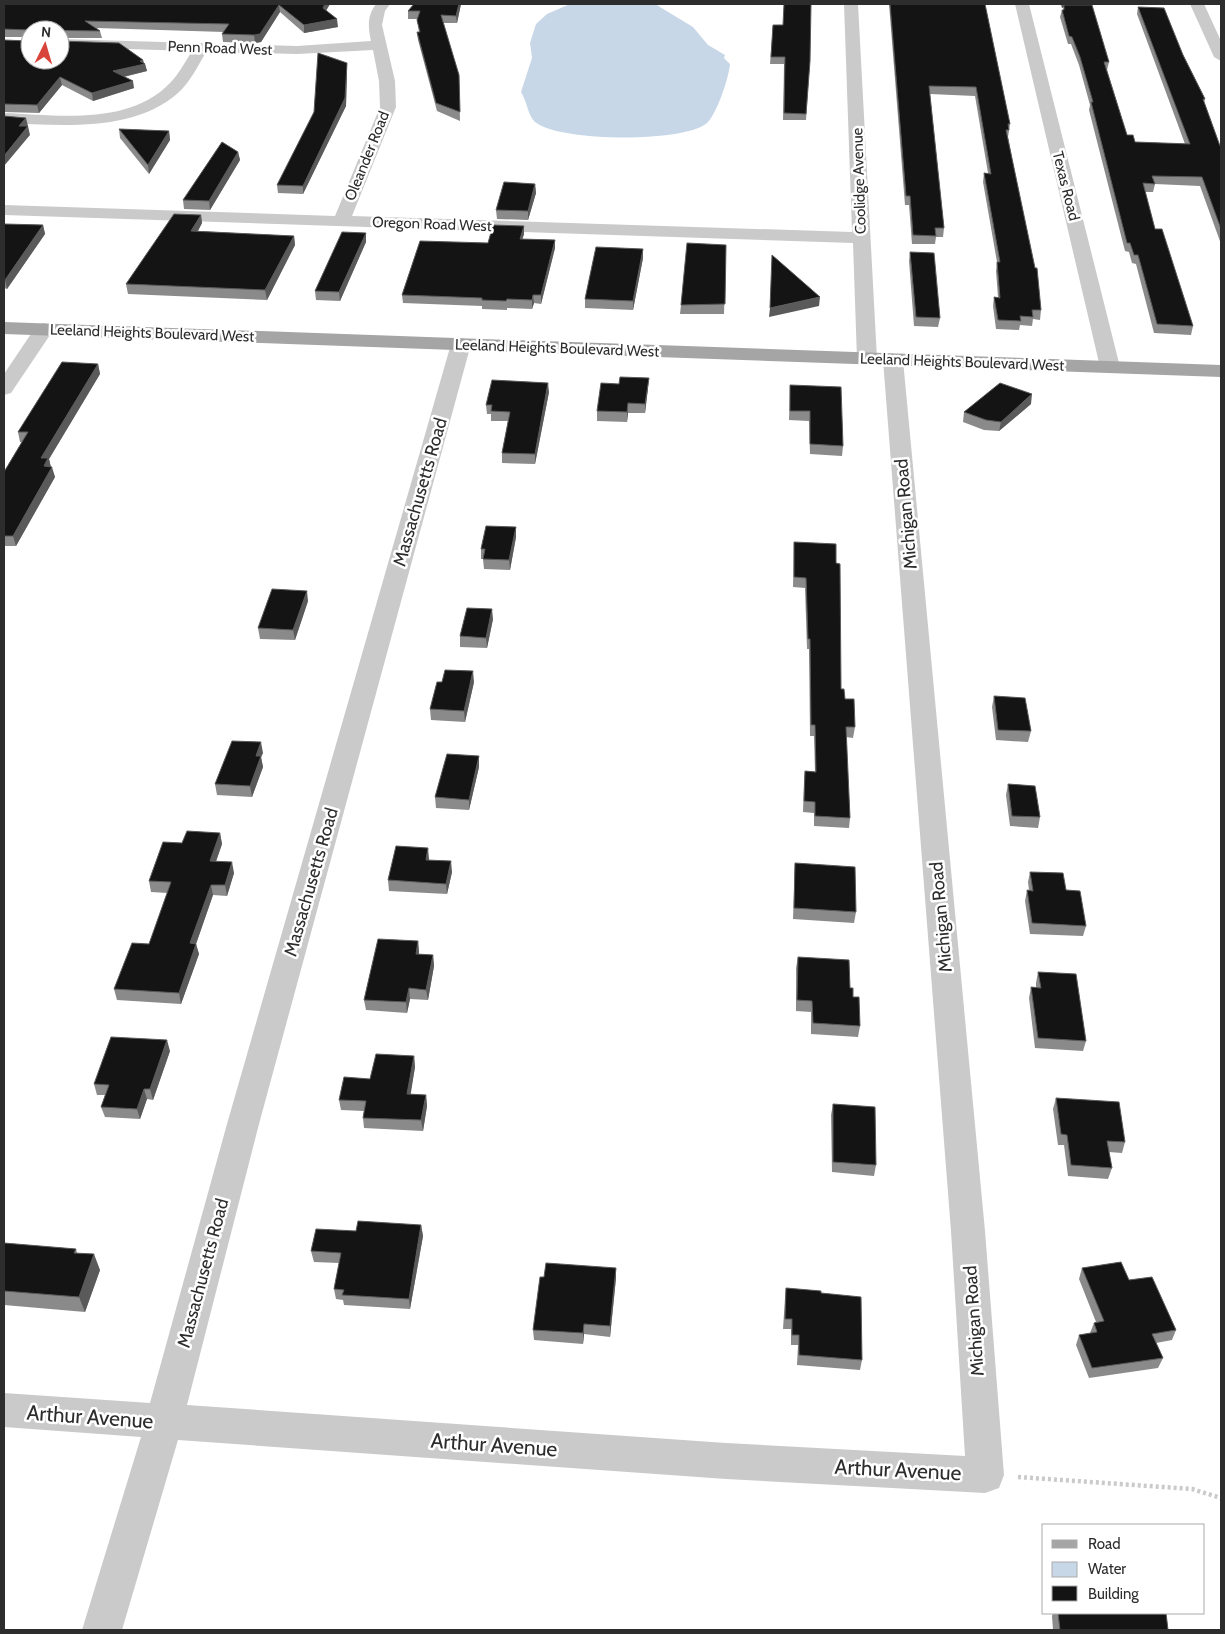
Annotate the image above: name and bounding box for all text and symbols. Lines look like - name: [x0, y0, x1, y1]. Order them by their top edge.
- north arrow: [20, 20, 70, 70]
- text: N: [40, 23, 52, 41]
- street label: Penn Road West: [167, 37, 273, 59]
- street label: Oleander Road: [341, 109, 393, 203]
- street label: Coolidge Avenue: [848, 127, 870, 235]
- street label: Texas Road: [1049, 149, 1083, 223]
- street label: Oregon Road West: [372, 213, 492, 235]
- street label: Leeland Heights Boulevard West: [50, 320, 254, 346]
- street label: Leeland Heights Boulevard West: [455, 335, 659, 361]
- street label: Leeland Heights Boulevard West: [860, 349, 1064, 375]
- street label: Massachusetts Road: [388, 415, 452, 569]
- street label: Michigan Road: [890, 458, 922, 570]
- street label: Massachusetts Road: [279, 805, 343, 959]
- street label: Michigan Road: [925, 861, 957, 973]
- street label: Massachusetts Road: [173, 1196, 233, 1350]
- street label: Michigan Road: [959, 1265, 989, 1377]
- street label: Arthur Avenue: [26, 1400, 154, 1433]
- street label: Arthur Avenue: [430, 1428, 558, 1461]
- street label: Arthur Avenue: [834, 1454, 962, 1485]
- legend: [1042, 1524, 1205, 1614]
- text: Road: [1088, 1535, 1121, 1553]
- text: Water: [1088, 1560, 1126, 1578]
- text: Building: [1088, 1585, 1139, 1603]

